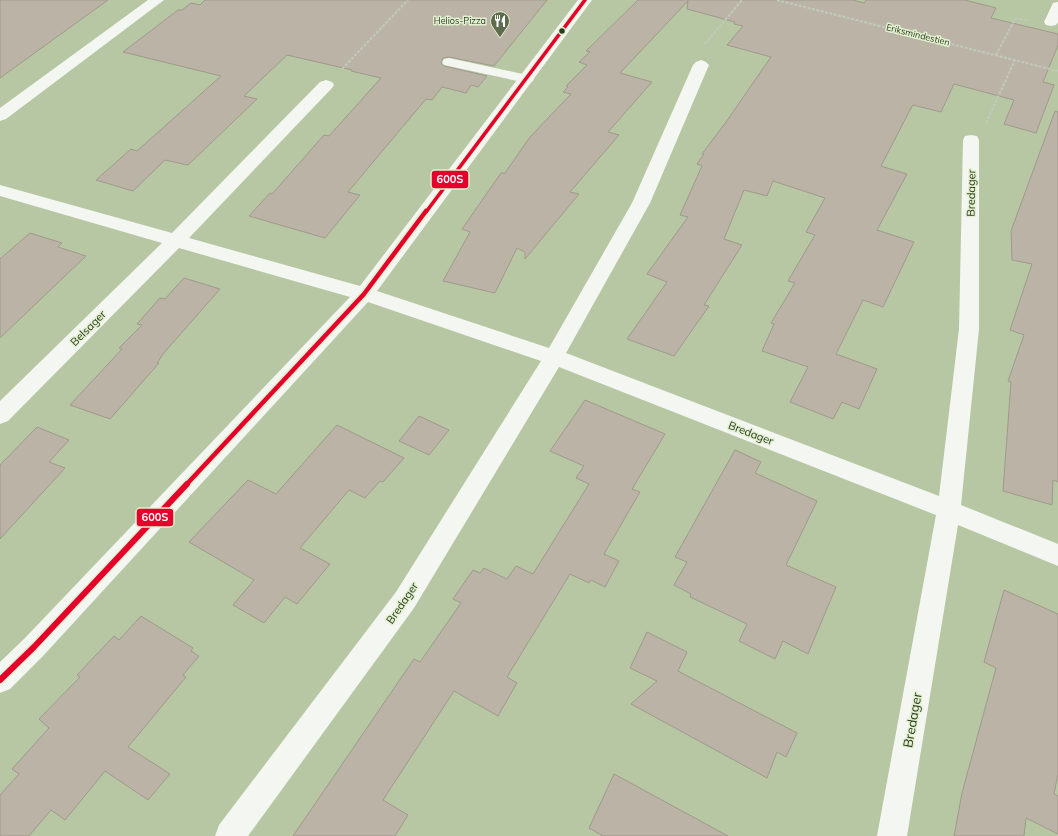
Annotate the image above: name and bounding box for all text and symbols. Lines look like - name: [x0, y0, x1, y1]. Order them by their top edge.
- restaurant icon: Helios-Pizza: [489, 10, 511, 38]
- place label: Helios-Pizza: [434, 15, 486, 26]
- street label: Eriksmindestien: [885, 21, 951, 48]
- unlabelled marker: [557, 26, 567, 36]
- street label: Bredager: [964, 169, 978, 217]
- line badge: 600S: [431, 170, 469, 189]
- text: 600S: [437, 172, 463, 186]
- street label: Belsager: [67, 307, 109, 349]
- street label: Bredager: [726, 418, 776, 448]
- line badge: 600S: [136, 508, 174, 527]
- text: 600S: [142, 510, 168, 524]
- street label: Bredager: [383, 580, 421, 626]
- street label: Bredager: [899, 691, 925, 749]

